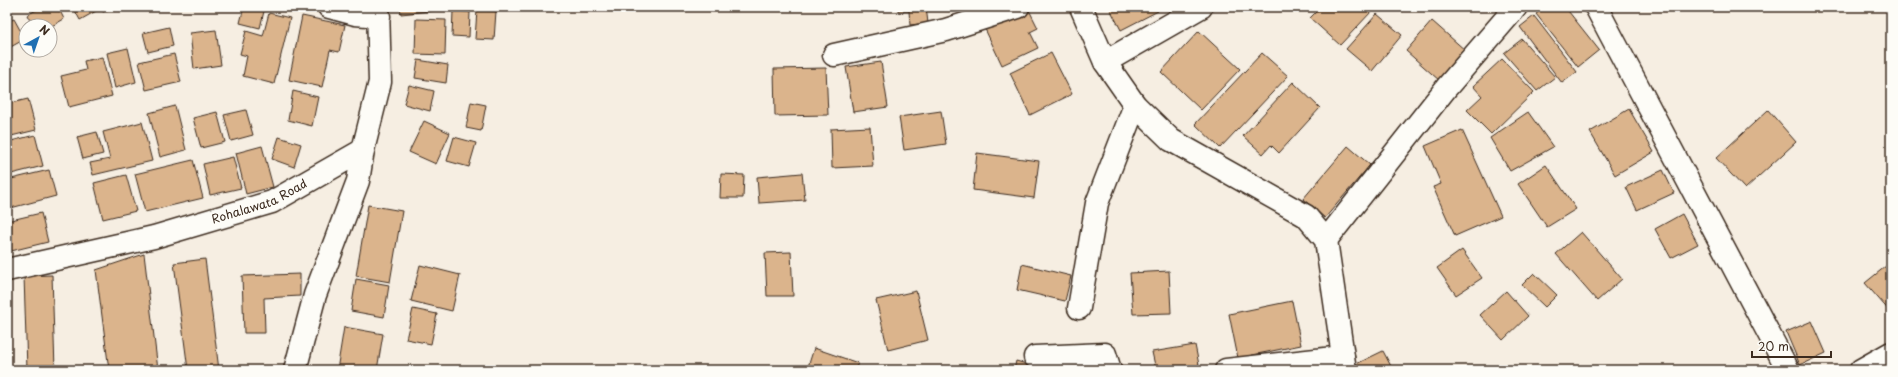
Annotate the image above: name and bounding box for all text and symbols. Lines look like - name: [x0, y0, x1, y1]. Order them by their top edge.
- north arrow: [18, 18, 58, 58]
- text: N: [36, 21, 54, 39]
- street label: Rohalawata Road: [209, 174, 310, 227]
- scale bar: [1752, 333, 1831, 359]
- text: 20 m: [1758, 337, 1789, 355]

